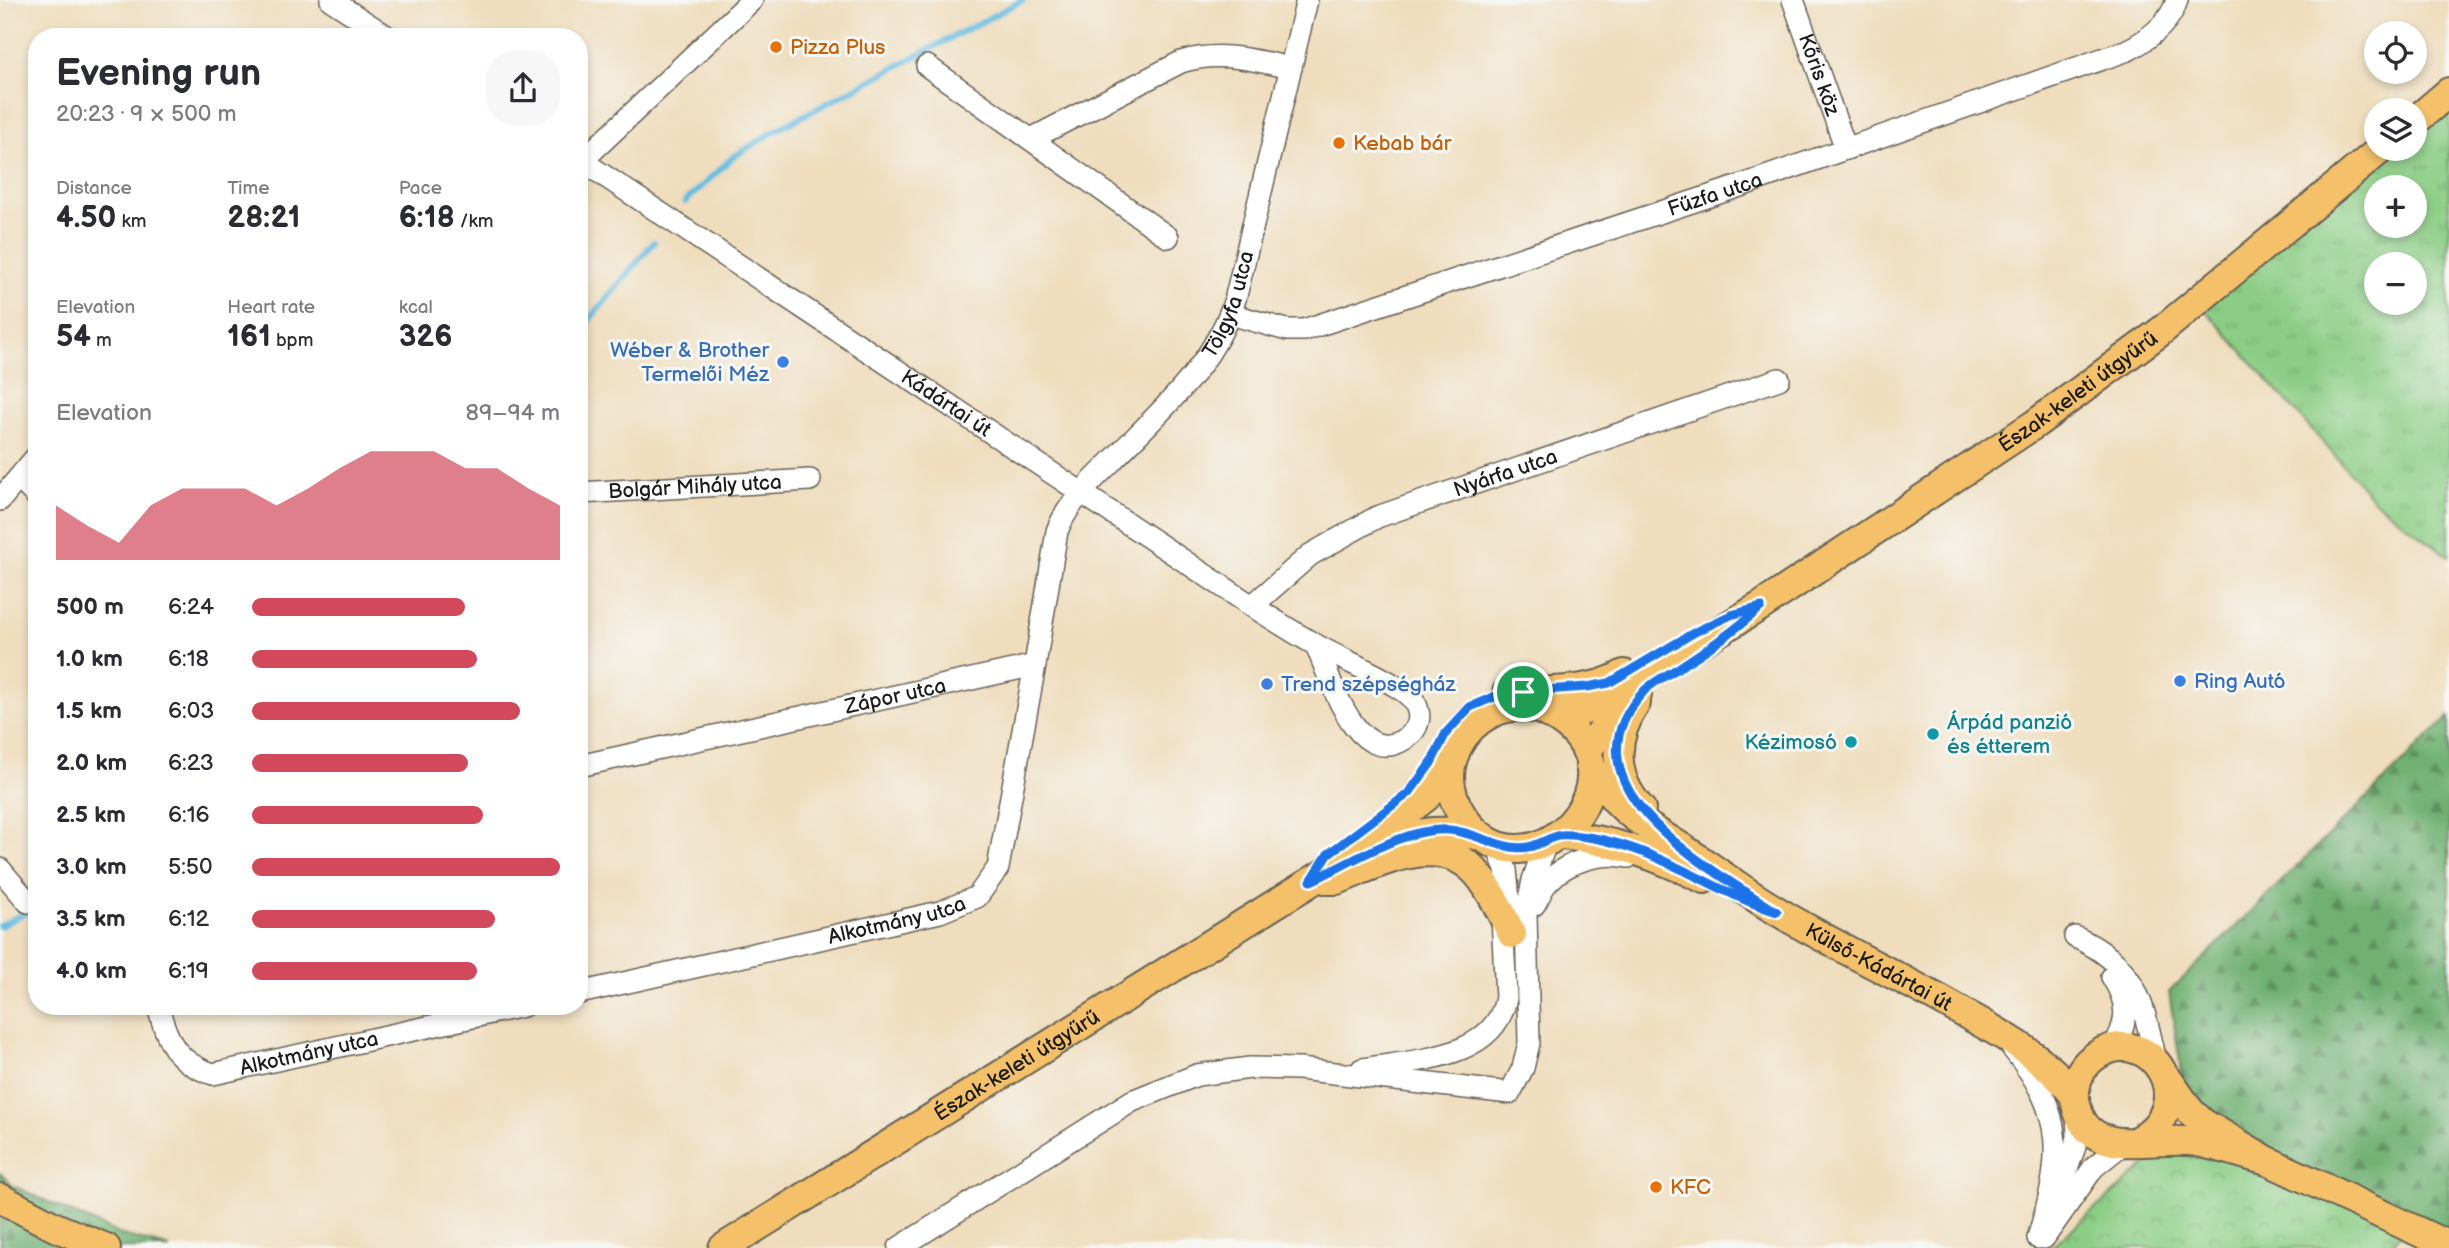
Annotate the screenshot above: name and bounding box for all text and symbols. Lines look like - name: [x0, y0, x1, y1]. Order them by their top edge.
- map controls: [2364, 21, 2427, 315]
- button: locate: [2364, 21, 2427, 84]
- street label: Kőris köz: [1793, 30, 1845, 120]
- place label: Pizza Plus: [790, 35, 886, 60]
- marker: Pizza Plus: [768, 39, 784, 55]
- text: Evening run: [56, 51, 261, 96]
- button: share: [486, 51, 560, 125]
- button: layers: [2364, 98, 2427, 161]
- text: 20:23 · 9 × 500 m: [56, 100, 236, 128]
- place label: Kebab bár: [1353, 131, 1452, 156]
- marker: Kebab bár: [1331, 135, 1347, 151]
- street label: Fűzfa utca: [1665, 167, 1766, 222]
- button: +: [2364, 175, 2427, 238]
- text: Distance: [56, 177, 132, 200]
- text: Time: [227, 177, 269, 200]
- text: Pace: [399, 177, 442, 200]
- text: 4.50: [56, 200, 116, 236]
- text: 28:21: [227, 200, 301, 236]
- text: 6:18: [399, 200, 455, 236]
- text: km: [116, 210, 146, 233]
- text: /km: [455, 210, 493, 233]
- street label: Tölgyfa utca: [1197, 249, 1259, 363]
- button: −: [2364, 252, 2427, 315]
- text: Elevation: [56, 296, 135, 319]
- text: Heart rate: [227, 296, 315, 319]
- text: kcal: [399, 296, 433, 319]
- text: 54: [56, 319, 91, 355]
- text: 161: [227, 319, 271, 355]
- text: 326: [399, 319, 452, 355]
- street label: Észak-keleti útgyűrű: [1994, 326, 2163, 458]
- text: m: [91, 329, 112, 352]
- text: bpm: [271, 329, 313, 352]
- place label: Wéber & Brother Termelői Méz: [610, 338, 770, 387]
- marker: Wéber & Brother Termelői Méz: [775, 354, 791, 370]
- street label: Kádártai út: [896, 364, 996, 443]
- text: Elevation: [56, 399, 152, 427]
- text: 89–94 m: [466, 399, 560, 427]
- street label: Nyárfa utca: [1450, 444, 1561, 503]
- street label: Bolgár Mihály utca: [607, 470, 782, 504]
- text: 500 m: [56, 593, 124, 621]
- text: 6:24: [168, 593, 214, 621]
- text: 1.0 km: [56, 645, 123, 673]
- text: 6:18: [168, 645, 209, 673]
- pin: [1493, 662, 1553, 722]
- place label: Ring Autó: [2194, 669, 2286, 694]
- place label: Trend szépségház: [1281, 672, 1456, 697]
- street label: Zápor utca: [842, 673, 948, 720]
- icon: arrive: [1504, 673, 1542, 711]
- marker: Ring Autó: [2172, 673, 2188, 689]
- marker: Trend szépségház: [1259, 676, 1275, 692]
- text: 1.5 km: [56, 697, 122, 725]
- text: 6:03: [168, 697, 214, 725]
- place label: Árpád panzió és étterem: [1947, 710, 2072, 759]
- marker: Árpád panzió és étterem: [1925, 726, 1941, 742]
- place label: Kézimosó: [1744, 730, 1837, 755]
- marker: Kézimosó: [1843, 734, 1859, 750]
- text: 2.0 km: [56, 749, 127, 777]
- text: 6:23: [168, 749, 214, 777]
- text: 2.5 km: [56, 801, 126, 829]
- text: 6:16: [168, 801, 210, 829]
- text: 3.0 km: [56, 853, 127, 881]
- text: 5:50: [168, 853, 213, 881]
- street label: Alkotmány utca: [826, 891, 970, 950]
- text: 3.5 km: [56, 905, 126, 933]
- text: 6:12: [168, 905, 209, 933]
- street label: Külső-Kádártai út: [1801, 918, 1957, 1017]
- text: 4.0 km: [56, 957, 127, 985]
- text: 6:19: [168, 957, 209, 985]
- street label: Észak-keleti útgyűrű: [929, 1004, 1104, 1126]
- street label: Alkotmány utca: [237, 1026, 381, 1081]
- place label: KFC: [1670, 1175, 1711, 1200]
- marker: KFC: [1648, 1179, 1664, 1195]

